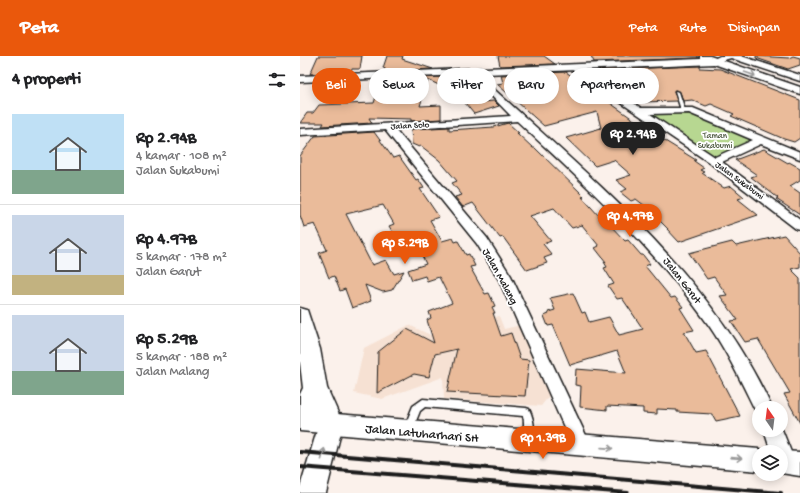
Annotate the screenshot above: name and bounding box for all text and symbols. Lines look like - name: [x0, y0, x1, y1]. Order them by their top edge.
- text: Peta: [20, 17, 59, 40]
- text: Peta: [629, 20, 658, 37]
- text: Rute: [680, 20, 706, 37]
- text: Disimpan: [728, 20, 780, 37]
- chip: Beli: [312, 68, 361, 104]
- chip: Sewa: [369, 68, 429, 104]
- chip: Filter: [437, 68, 496, 104]
- chip: Baru: [504, 68, 559, 104]
- chip: Apartemen: [567, 68, 659, 104]
- icon: filters: [266, 69, 288, 91]
- text: 4 properti: [12, 70, 81, 90]
- one-way arrow: [743, 70, 755, 78]
- street label: Jalan Solo: [390, 120, 430, 133]
- pin: Rp 2.94B: [592, 122, 674, 156]
- text: Rp 2.94B: [610, 127, 656, 142]
- text: Rp 2.94B: [136, 129, 196, 149]
- icon: home: [44, 130, 92, 178]
- park label: Taman Sukabumi: [698, 131, 732, 152]
- text: 4 kamar · 108 m²: [136, 149, 227, 164]
- street label: Jalan Sukabumi: [712, 160, 766, 203]
- text: Jalan Sukabumi: [136, 164, 220, 179]
- pin: Rp 4.97B: [589, 204, 671, 238]
- text: Rp 4.97B: [607, 209, 653, 224]
- text: Rp 4.97B: [136, 230, 197, 250]
- icon: home: [44, 231, 92, 279]
- pin: Rp 5.29B: [364, 231, 446, 265]
- text: Rp 5.29B: [382, 236, 428, 251]
- street label: Jalan Malang: [479, 247, 520, 307]
- text: 5 kamar · 178 m²: [136, 250, 227, 265]
- street label: Jalan Garut: [660, 256, 704, 308]
- text: Jalan Garut: [136, 265, 201, 280]
- text: Rp 5.29B: [136, 330, 197, 350]
- icon: home: [44, 331, 92, 379]
- text: 5 kamar · 188 m²: [136, 350, 227, 365]
- text: Jalan Malang: [136, 365, 209, 380]
- north arrow: [752, 401, 788, 437]
- map controls: [752, 401, 788, 481]
- street label: Jalan Latuharhari SH: [364, 422, 480, 447]
- pin: Rp 1.39B: [502, 426, 584, 460]
- text: Rp 1.39B: [520, 431, 566, 446]
- one-way arrow: [600, 445, 613, 452]
- button: layers: [752, 445, 788, 481]
- one-way arrow: [320, 447, 327, 460]
- one-way arrow: [729, 455, 742, 462]

